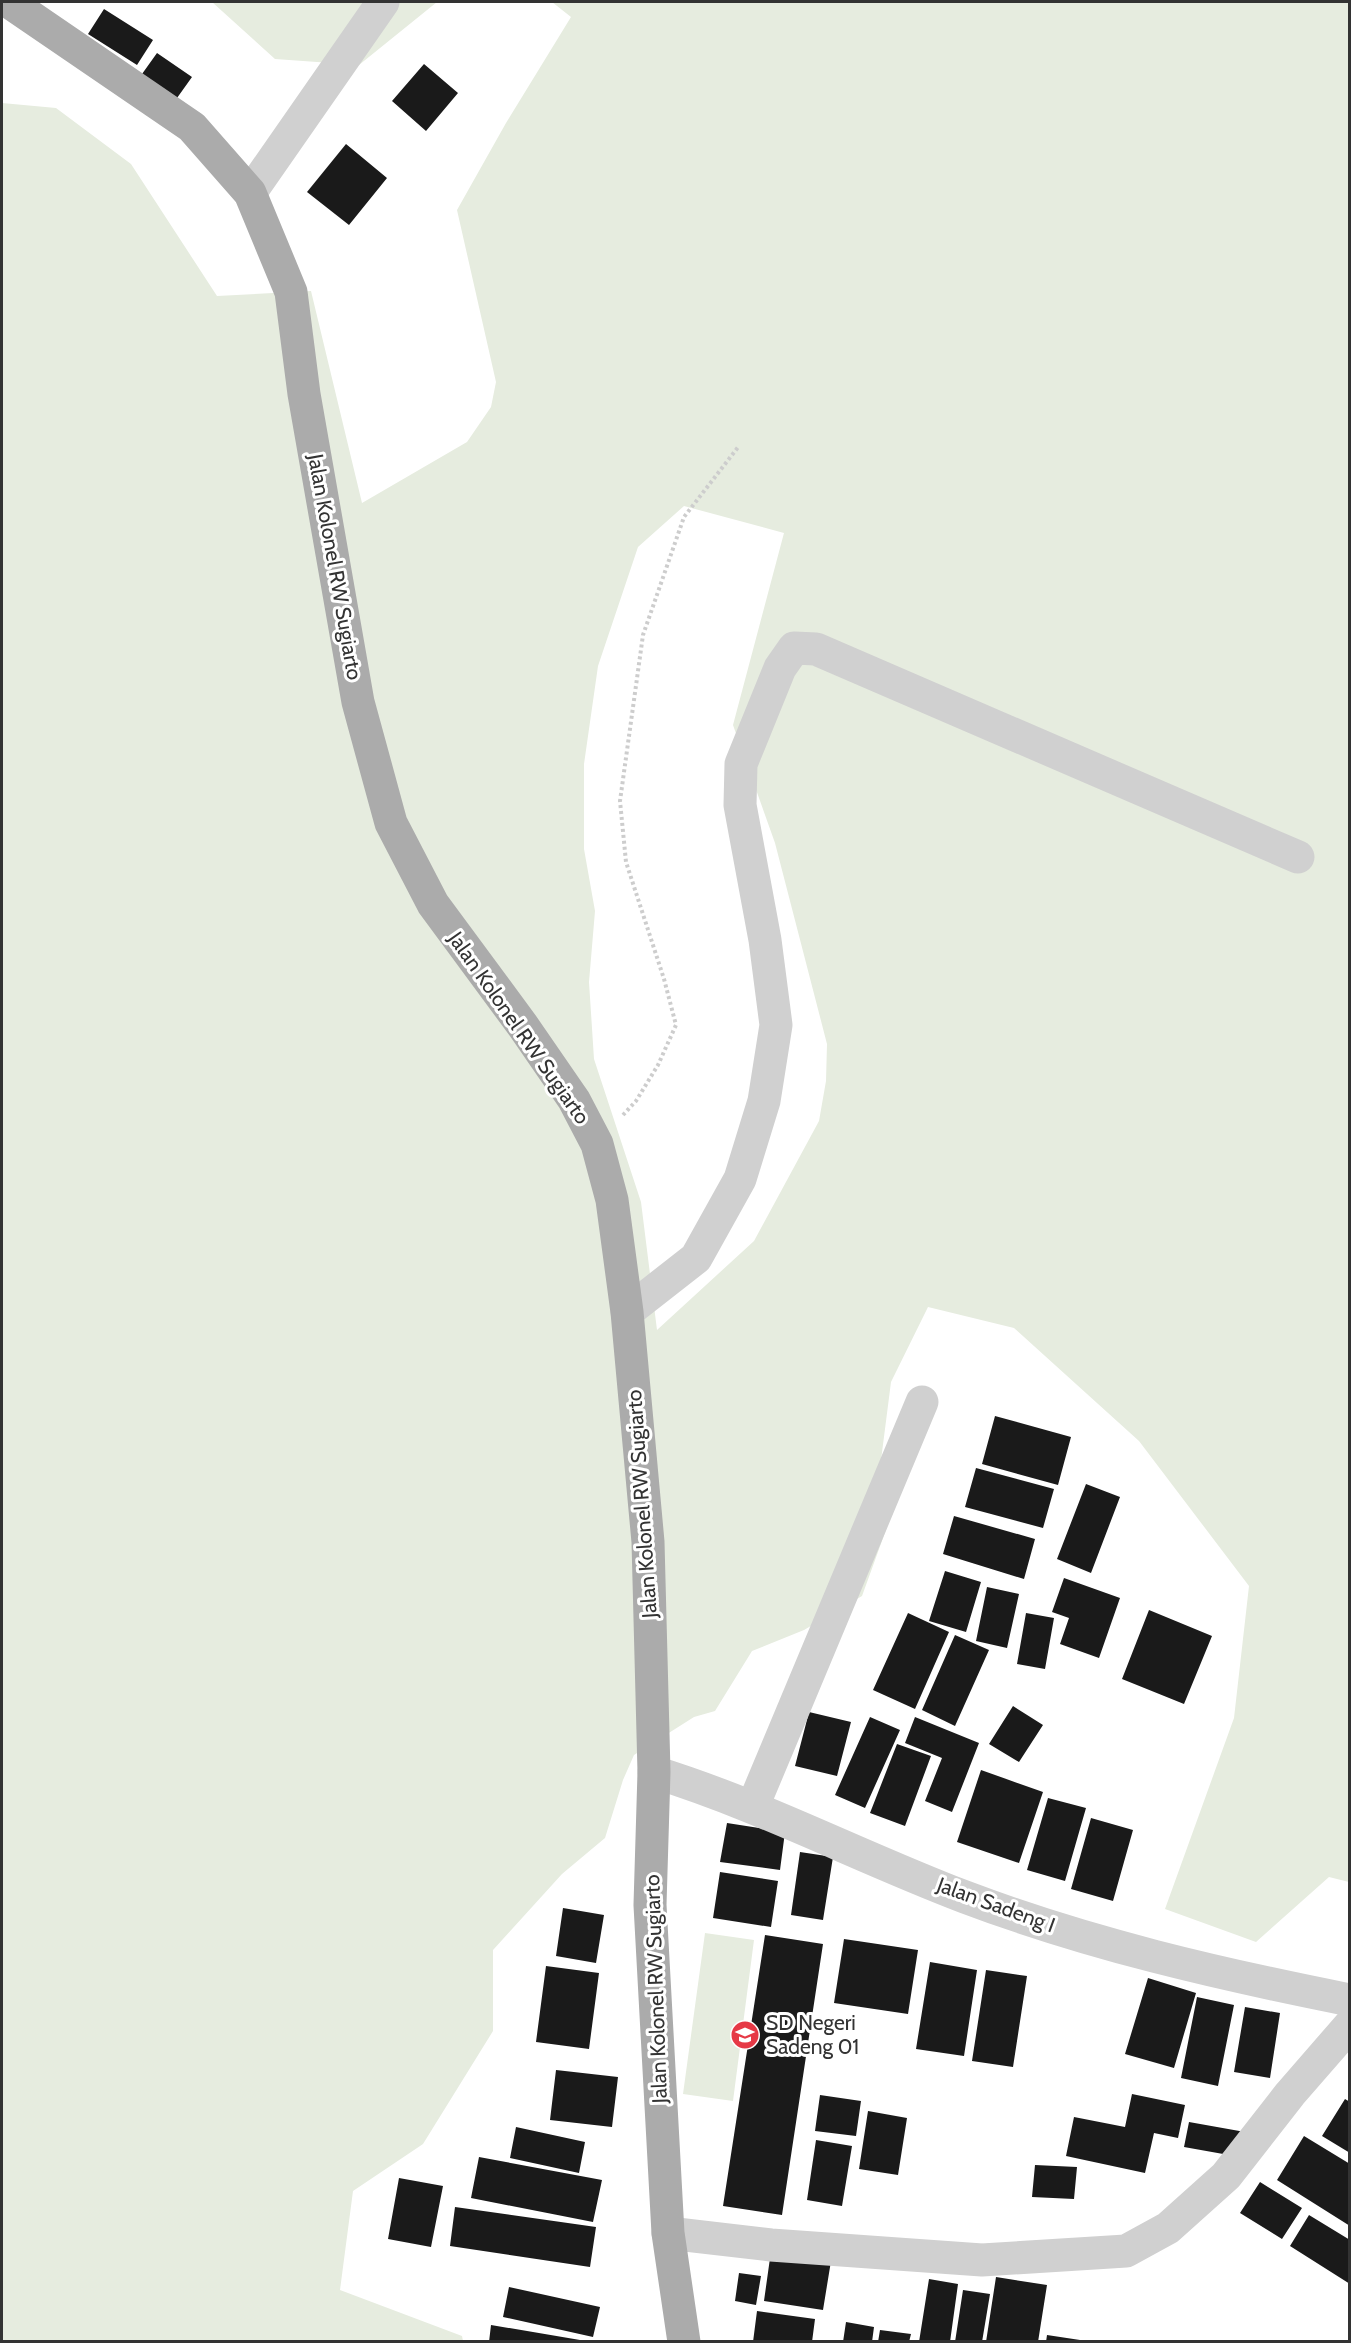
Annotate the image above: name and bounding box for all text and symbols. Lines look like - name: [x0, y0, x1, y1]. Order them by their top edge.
- street label: Jalan Kolonel RW Sugiarto: [303, 451, 368, 682]
- street label: Jalan Kolonel RW Sugiarto: [443, 926, 595, 1129]
- street label: Jalan Kolonel RW Sugiarto: [621, 1389, 662, 1620]
- street label: Jalan Sadeng I: [933, 1871, 1059, 1937]
- street label: Jalan Kolonel RW Sugiarto: [639, 1874, 672, 2105]
- place label: SD Negeri Sadeng 01: [766, 2010, 859, 2059]
- school or university icon: SD Negeri Sadeng 01: [729, 2019, 761, 2051]

